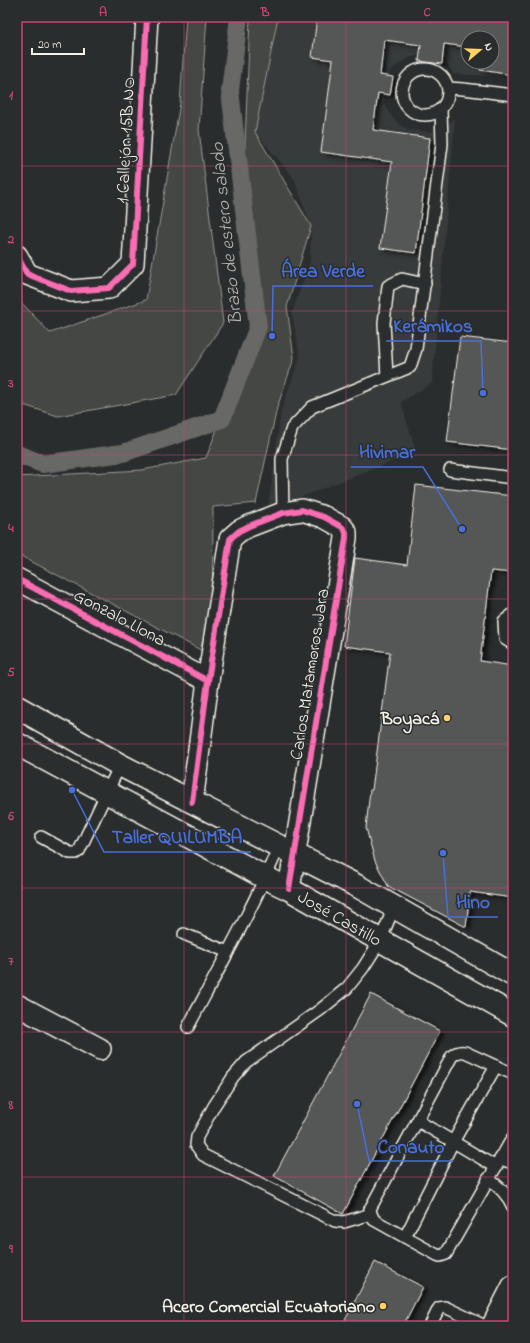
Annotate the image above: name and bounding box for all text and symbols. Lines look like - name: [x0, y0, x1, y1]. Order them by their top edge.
- text: A: [99, 3, 107, 22]
- text: B: [260, 3, 270, 22]
- text: C: [423, 3, 431, 22]
- scale bar: [32, 30, 84, 56]
- north arrow: [460, 30, 500, 70]
- text: 20 m: [38, 36, 61, 54]
- text: N: [480, 41, 497, 53]
- street label: 1 Callejón 15B NO: [111, 76, 143, 204]
- text: 1: [9, 86, 14, 105]
- water label: Brazo de estero salado: [204, 140, 250, 326]
- text: 2: [7, 230, 15, 249]
- callout: Área Verde: [273, 255, 373, 286]
- text: Área Verde: [281, 258, 365, 286]
- callout: Kerámikos: [386, 310, 481, 341]
- text: Kerámikos: [393, 314, 473, 341]
- text: 3: [7, 374, 14, 393]
- callout: Hivimar: [351, 436, 423, 467]
- text: Hivimar: [359, 440, 416, 467]
- text: 4: [7, 519, 14, 538]
- street label: Gonzalo Llona: [68, 584, 170, 654]
- street label: Carlos Matamoros Jara: [285, 587, 337, 762]
- text: 5: [7, 663, 15, 682]
- place label: Boyacá: [380, 707, 440, 734]
- marker: Boyacá: [442, 713, 452, 723]
- text: 6: [7, 807, 14, 826]
- callout: Taller QUILUMBA: [104, 821, 251, 852]
- text: Taller QUILUMBA: [112, 825, 243, 852]
- street label: José Castillo: [292, 885, 386, 954]
- callout: Hino: [448, 886, 498, 917]
- text: Hino: [456, 890, 490, 917]
- text: 7: [8, 952, 14, 971]
- text: 8: [8, 1096, 14, 1115]
- callout: Conauto: [369, 1130, 452, 1161]
- text: Conauto: [377, 1135, 445, 1162]
- text: 9: [8, 1240, 14, 1259]
- place label: Acero Comercial Ecuatoriano: [162, 1295, 375, 1321]
- marker: Acero Comercial Ecuatoriano: [378, 1301, 388, 1311]

